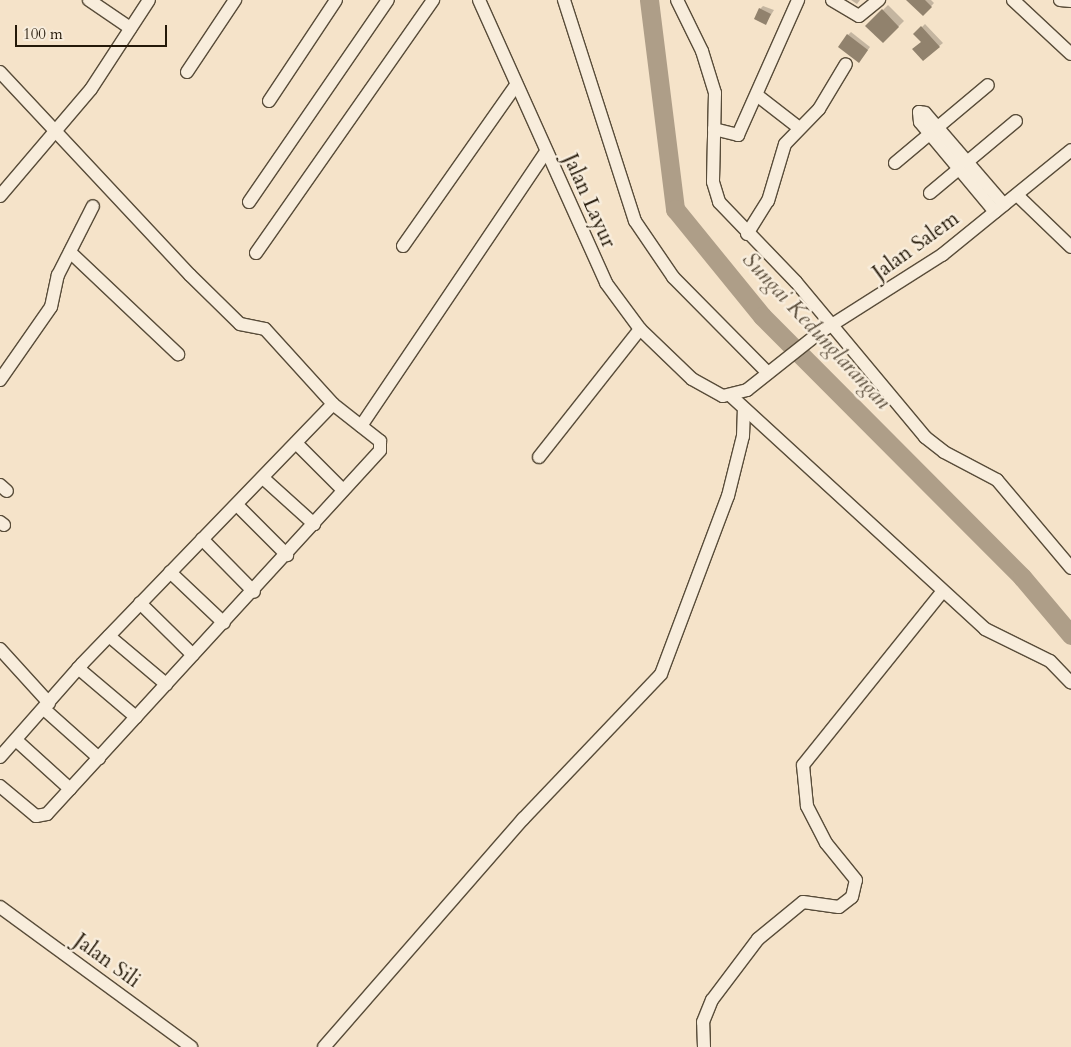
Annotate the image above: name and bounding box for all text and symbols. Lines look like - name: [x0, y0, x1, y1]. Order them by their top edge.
- scale bar: [18, 15, 170, 47]
- text: 100 m: [23, 24, 63, 44]
- street label: Jalan Layur: [557, 150, 621, 252]
- street label: Jalan Salem: [868, 206, 964, 286]
- water label: Sungai Kedunglarangan: [736, 247, 896, 415]
- street label: Jalan Sili: [69, 929, 145, 993]

